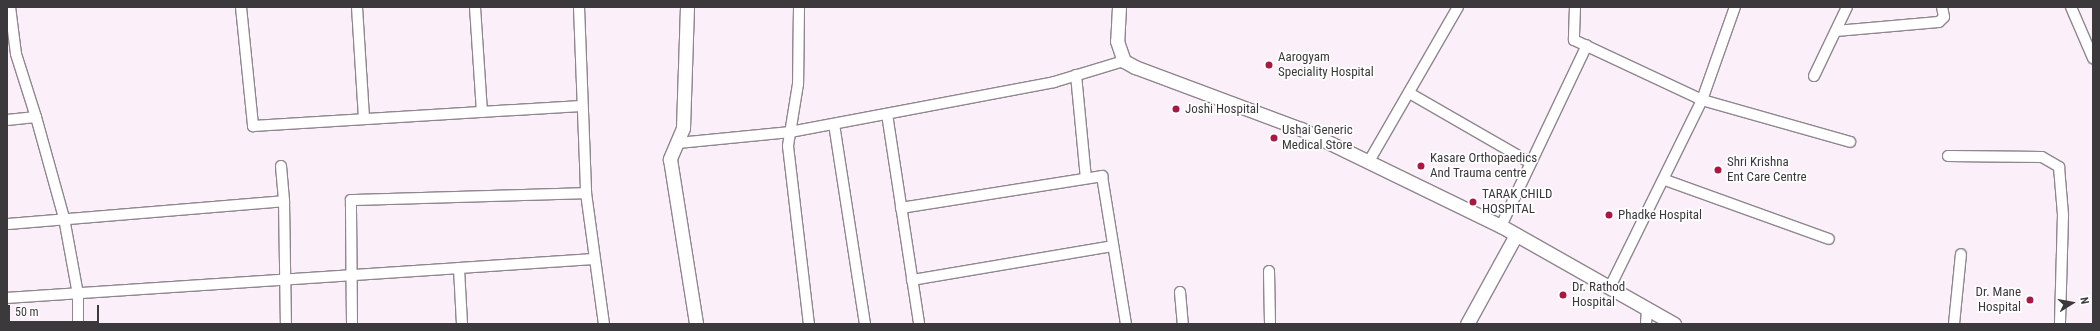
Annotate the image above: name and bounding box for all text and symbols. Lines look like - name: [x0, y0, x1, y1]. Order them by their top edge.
- place label: Aarogyam Speciality Hospital: [1278, 50, 1374, 81]
- marker: Aarogyam Speciality Hospital: [1263, 59, 1275, 71]
- place label: Joshi Hospital: [1185, 101, 1259, 117]
- marker: Joshi Hospital: [1170, 103, 1182, 115]
- place label: Ushai Generic Medical Store: [1282, 123, 1353, 154]
- marker: Ushai Generic Medical Store: [1269, 133, 1279, 143]
- place label: Kasare Orthopaedics And Trauma centre: [1430, 151, 1537, 182]
- place label: Shri Krishna Ent Care Centre: [1727, 155, 1807, 186]
- marker: Kasare Orthopaedics And Trauma centre: [1415, 160, 1427, 172]
- marker: Shri Krishna Ent Care Centre: [1712, 164, 1724, 176]
- place label: TARAK CHILD HOSPITAL: [1482, 187, 1553, 218]
- marker: TARAK CHILD HOSPITAL: [1467, 196, 1479, 208]
- place label: Phadke Hospital: [1618, 207, 1702, 223]
- marker: Phadke Hospital: [1603, 209, 1615, 221]
- place label: Dr. Rathod Hospital: [1572, 280, 1625, 311]
- north arrow: [2052, 283, 2092, 323]
- place label: Dr. Mane Hospital: [1976, 285, 2021, 316]
- marker: Dr. Rathod Hospital: [1557, 289, 1569, 301]
- marker: Dr. Mane Hospital: [2024, 294, 2036, 306]
- text: N: [2077, 296, 2091, 305]
- scale bar: [10, 297, 101, 323]
- text: 50 m: [15, 305, 39, 319]

